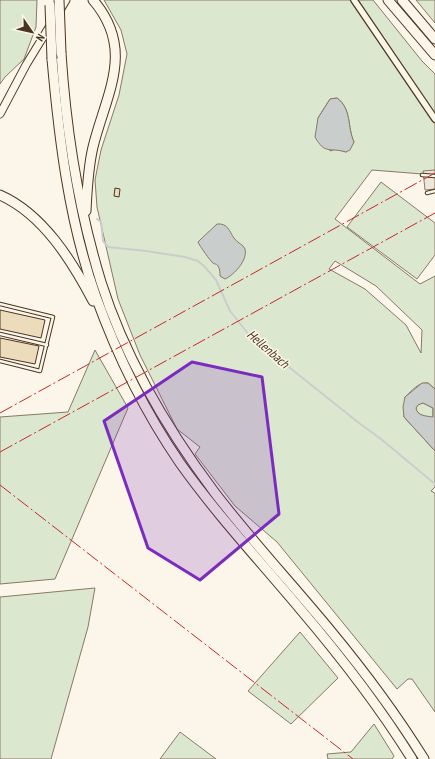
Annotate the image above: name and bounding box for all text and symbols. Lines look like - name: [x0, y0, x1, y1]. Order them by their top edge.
- north arrow: [12, 12, 52, 52]
- text: N: [33, 31, 48, 44]
- water label: Hellenbach: [243, 326, 294, 373]

